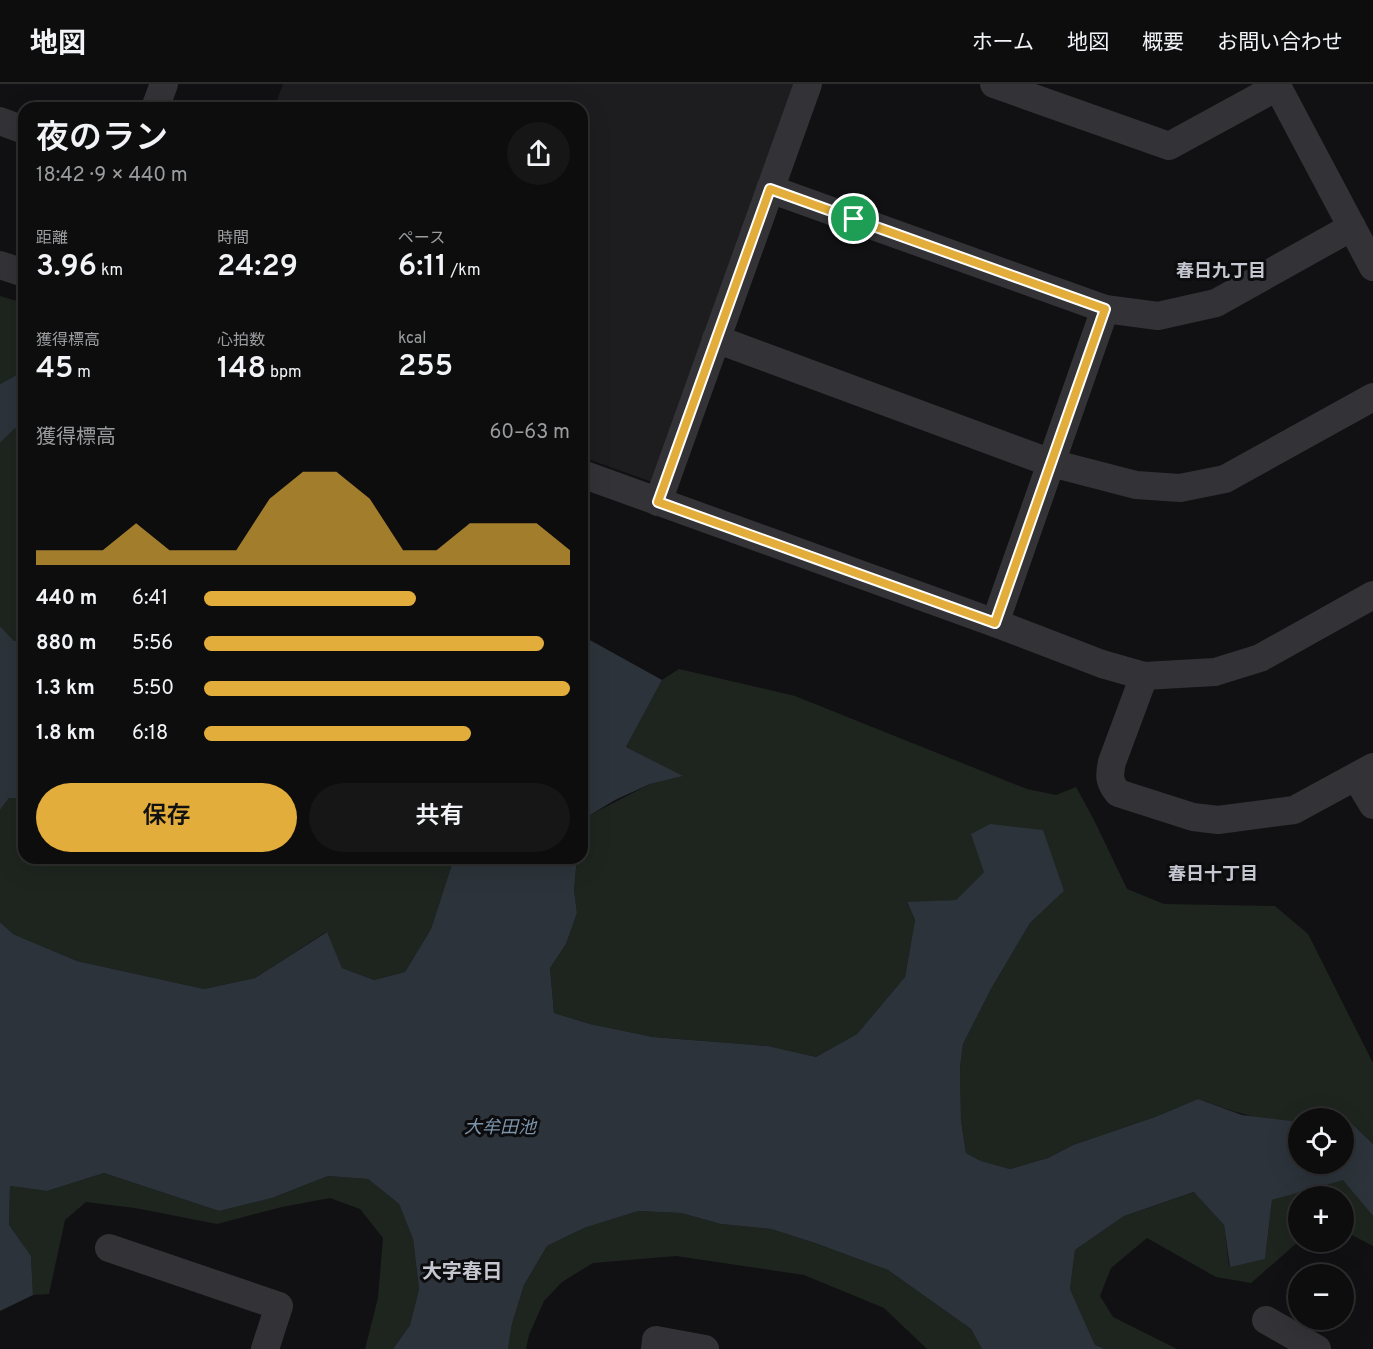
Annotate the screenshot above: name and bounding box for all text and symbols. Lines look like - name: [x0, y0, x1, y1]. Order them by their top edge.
- text: 地図: [30, 27, 86, 63]
- text: ホーム: [972, 30, 1034, 57]
- text: 地図: [1067, 30, 1109, 57]
- text: 概要: [1142, 30, 1184, 57]
- text: お問い合わせ: [1217, 30, 1343, 57]
- text: 夜のラン: [36, 119, 168, 161]
- button: share: [507, 122, 570, 185]
- text: 18:42 · 9 × 440 m: [36, 163, 188, 189]
- pin: [828, 193, 879, 244]
- icon: arrive: [837, 202, 870, 235]
- text: 距離: [36, 229, 68, 249]
- text: 時間: [217, 229, 249, 249]
- text: ペース: [398, 229, 445, 249]
- text: 3.96: [36, 249, 97, 286]
- text: 24:29: [217, 249, 298, 286]
- text: 6:11: [398, 249, 447, 286]
- text: km: [97, 261, 123, 281]
- text: /km: [447, 261, 480, 281]
- district label: 春日九丁目: [1176, 261, 1266, 284]
- text: kcal: [398, 329, 426, 349]
- text: 獲得標高: [36, 331, 100, 351]
- text: 心拍数: [217, 331, 265, 351]
- text: 255: [398, 349, 453, 386]
- text: 45: [36, 351, 74, 388]
- text: 148: [217, 351, 266, 388]
- text: m: [74, 363, 91, 383]
- text: bpm: [266, 363, 302, 383]
- text: 60–63 m: [489, 420, 570, 446]
- text: 獲得標高: [36, 425, 116, 451]
- text: 440 m: [36, 586, 97, 612]
- text: 6:41: [132, 586, 168, 612]
- text: 880 m: [36, 631, 97, 657]
- text: 5:56: [132, 631, 173, 657]
- text: 1.3 km: [36, 676, 95, 702]
- text: 5:50: [132, 676, 174, 702]
- text: 1.8 km: [36, 721, 95, 747]
- text: 6:18: [132, 721, 168, 747]
- button: 保存: [36, 783, 297, 852]
- button: 共有: [309, 783, 570, 852]
- district label: 春日十丁目: [1168, 864, 1258, 887]
- map controls: [1288, 1108, 1354, 1330]
- button: locate: [1288, 1108, 1354, 1174]
- water label: 大牟田池: [464, 1117, 538, 1140]
- button: +: [1288, 1186, 1354, 1252]
- district label: 大字春日: [422, 1260, 502, 1286]
- button: −: [1288, 1264, 1354, 1330]

